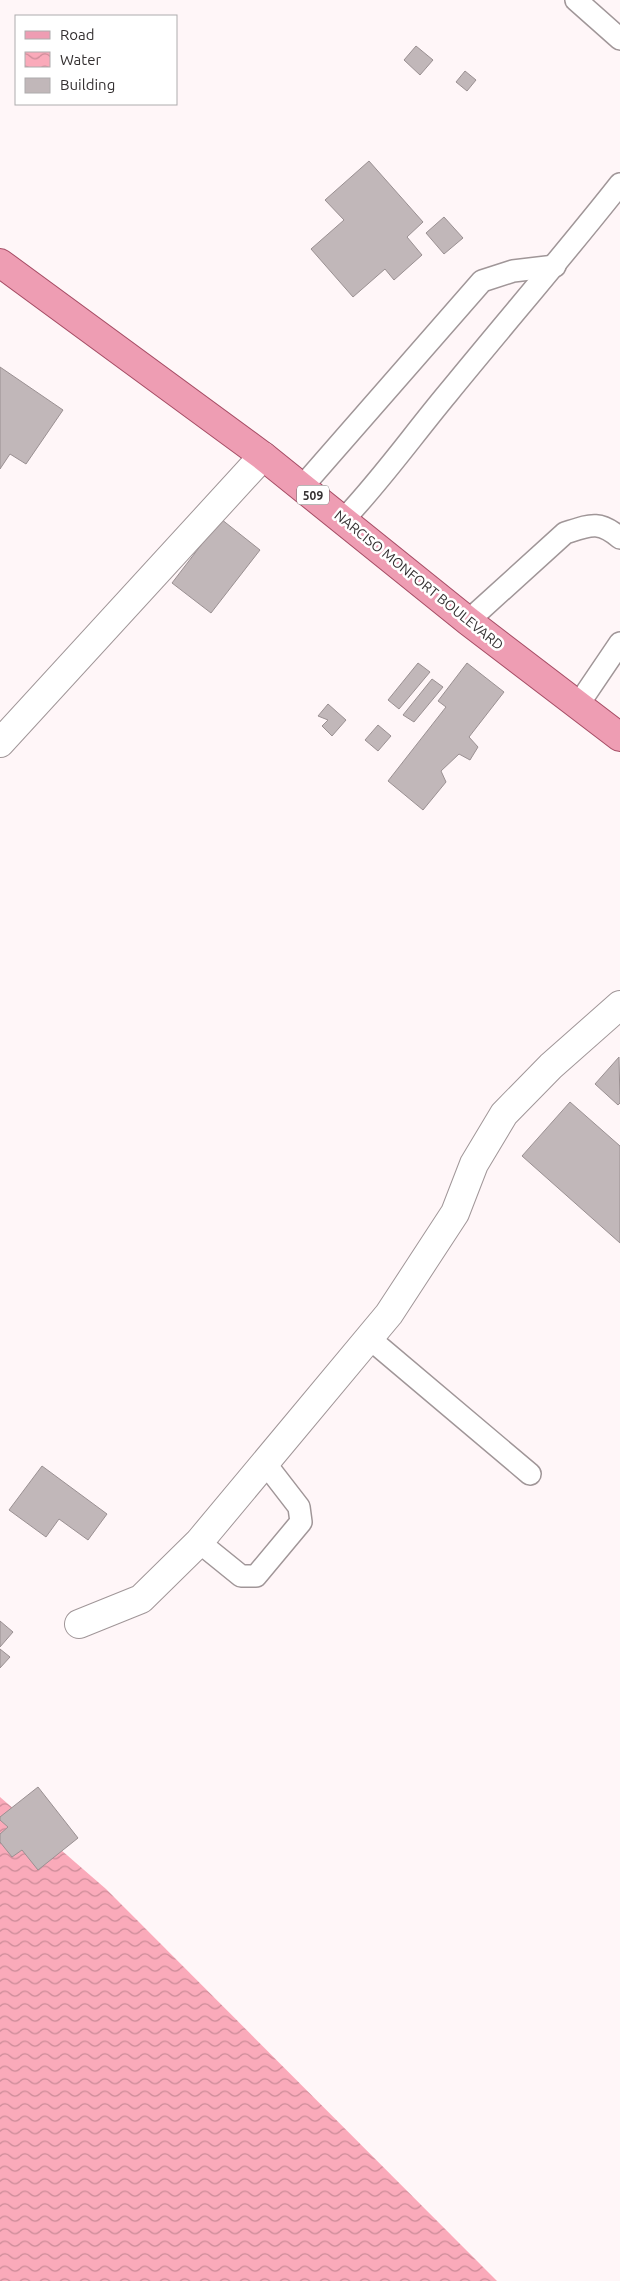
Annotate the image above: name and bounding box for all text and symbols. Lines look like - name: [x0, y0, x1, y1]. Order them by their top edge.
- legend: [15, 15, 178, 105]
- text: Road: [60, 26, 95, 43]
- text: Water: [60, 51, 101, 68]
- text: Building: [60, 76, 115, 93]
- road number: 509: [297, 486, 329, 504]
- street label: NARCISO MONFORT BOULEVARD: [331, 507, 507, 653]

